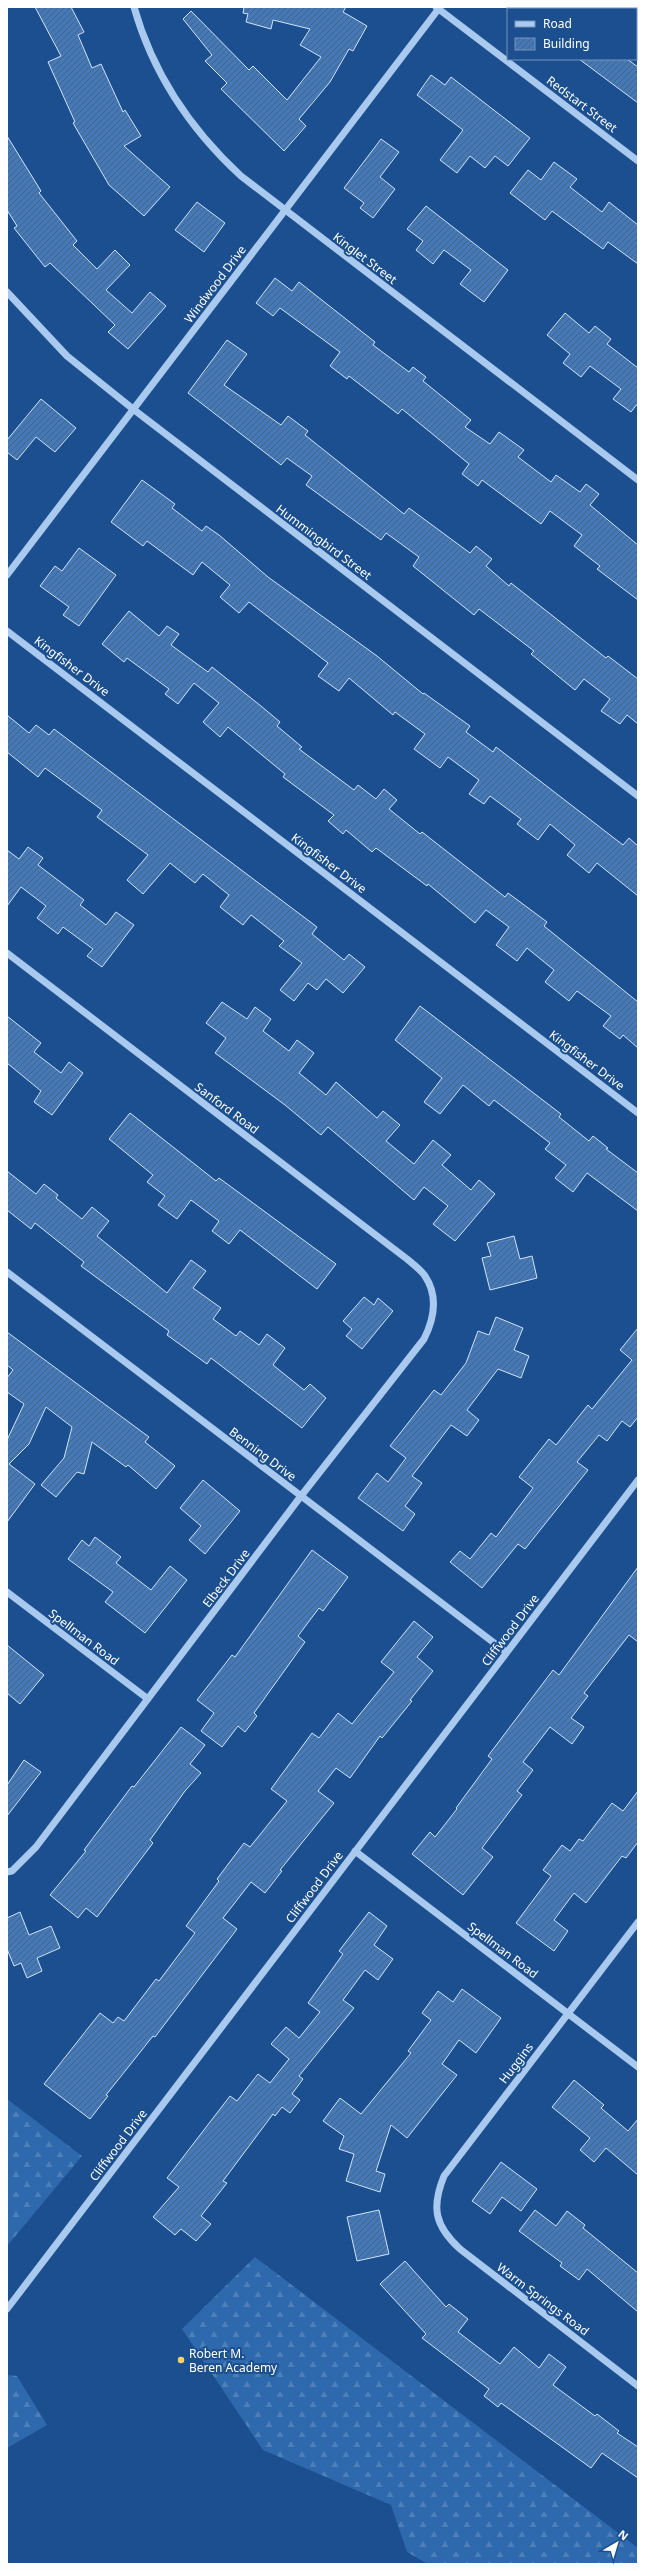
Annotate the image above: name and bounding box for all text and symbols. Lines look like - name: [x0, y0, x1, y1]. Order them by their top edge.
- legend: [507, 8, 637, 60]
- text: Road: [543, 15, 572, 32]
- text: Building: [543, 35, 590, 52]
- street label: Redstart Street: [543, 72, 621, 137]
- street label: Kinglet Street: [329, 228, 401, 288]
- street label: Windwood Drive: [180, 241, 250, 326]
- street label: Hummingbird Street: [273, 500, 376, 584]
- street label: Kingfisher Drive: [31, 632, 113, 700]
- street label: Kingfisher Drive: [288, 829, 370, 897]
- street label: Kingfisher Drive: [546, 1026, 628, 1094]
- street label: Sanford Road: [191, 1078, 263, 1138]
- street label: Benning Drive: [226, 1423, 300, 1485]
- street label: Elbeck Drive: [198, 1545, 254, 1611]
- street label: Cliffwood Drive: [477, 1590, 543, 1670]
- street label: Spellman Road: [45, 1605, 123, 1669]
- street label: Cliffwood Drive: [281, 1847, 347, 1927]
- street label: Spellman Road: [464, 1918, 542, 1982]
- street label: Huggins: [495, 2039, 537, 2087]
- street label: Cliffwood Drive: [85, 2105, 151, 2185]
- street label: Warm Springs Road: [493, 2259, 593, 2339]
- place label: Robert M. Beren Academy: [189, 2345, 278, 2376]
- marker: Robert M. Beren Academy: [176, 2355, 186, 2365]
- north arrow: [597, 2523, 637, 2563]
- text: N: [615, 2526, 632, 2543]

